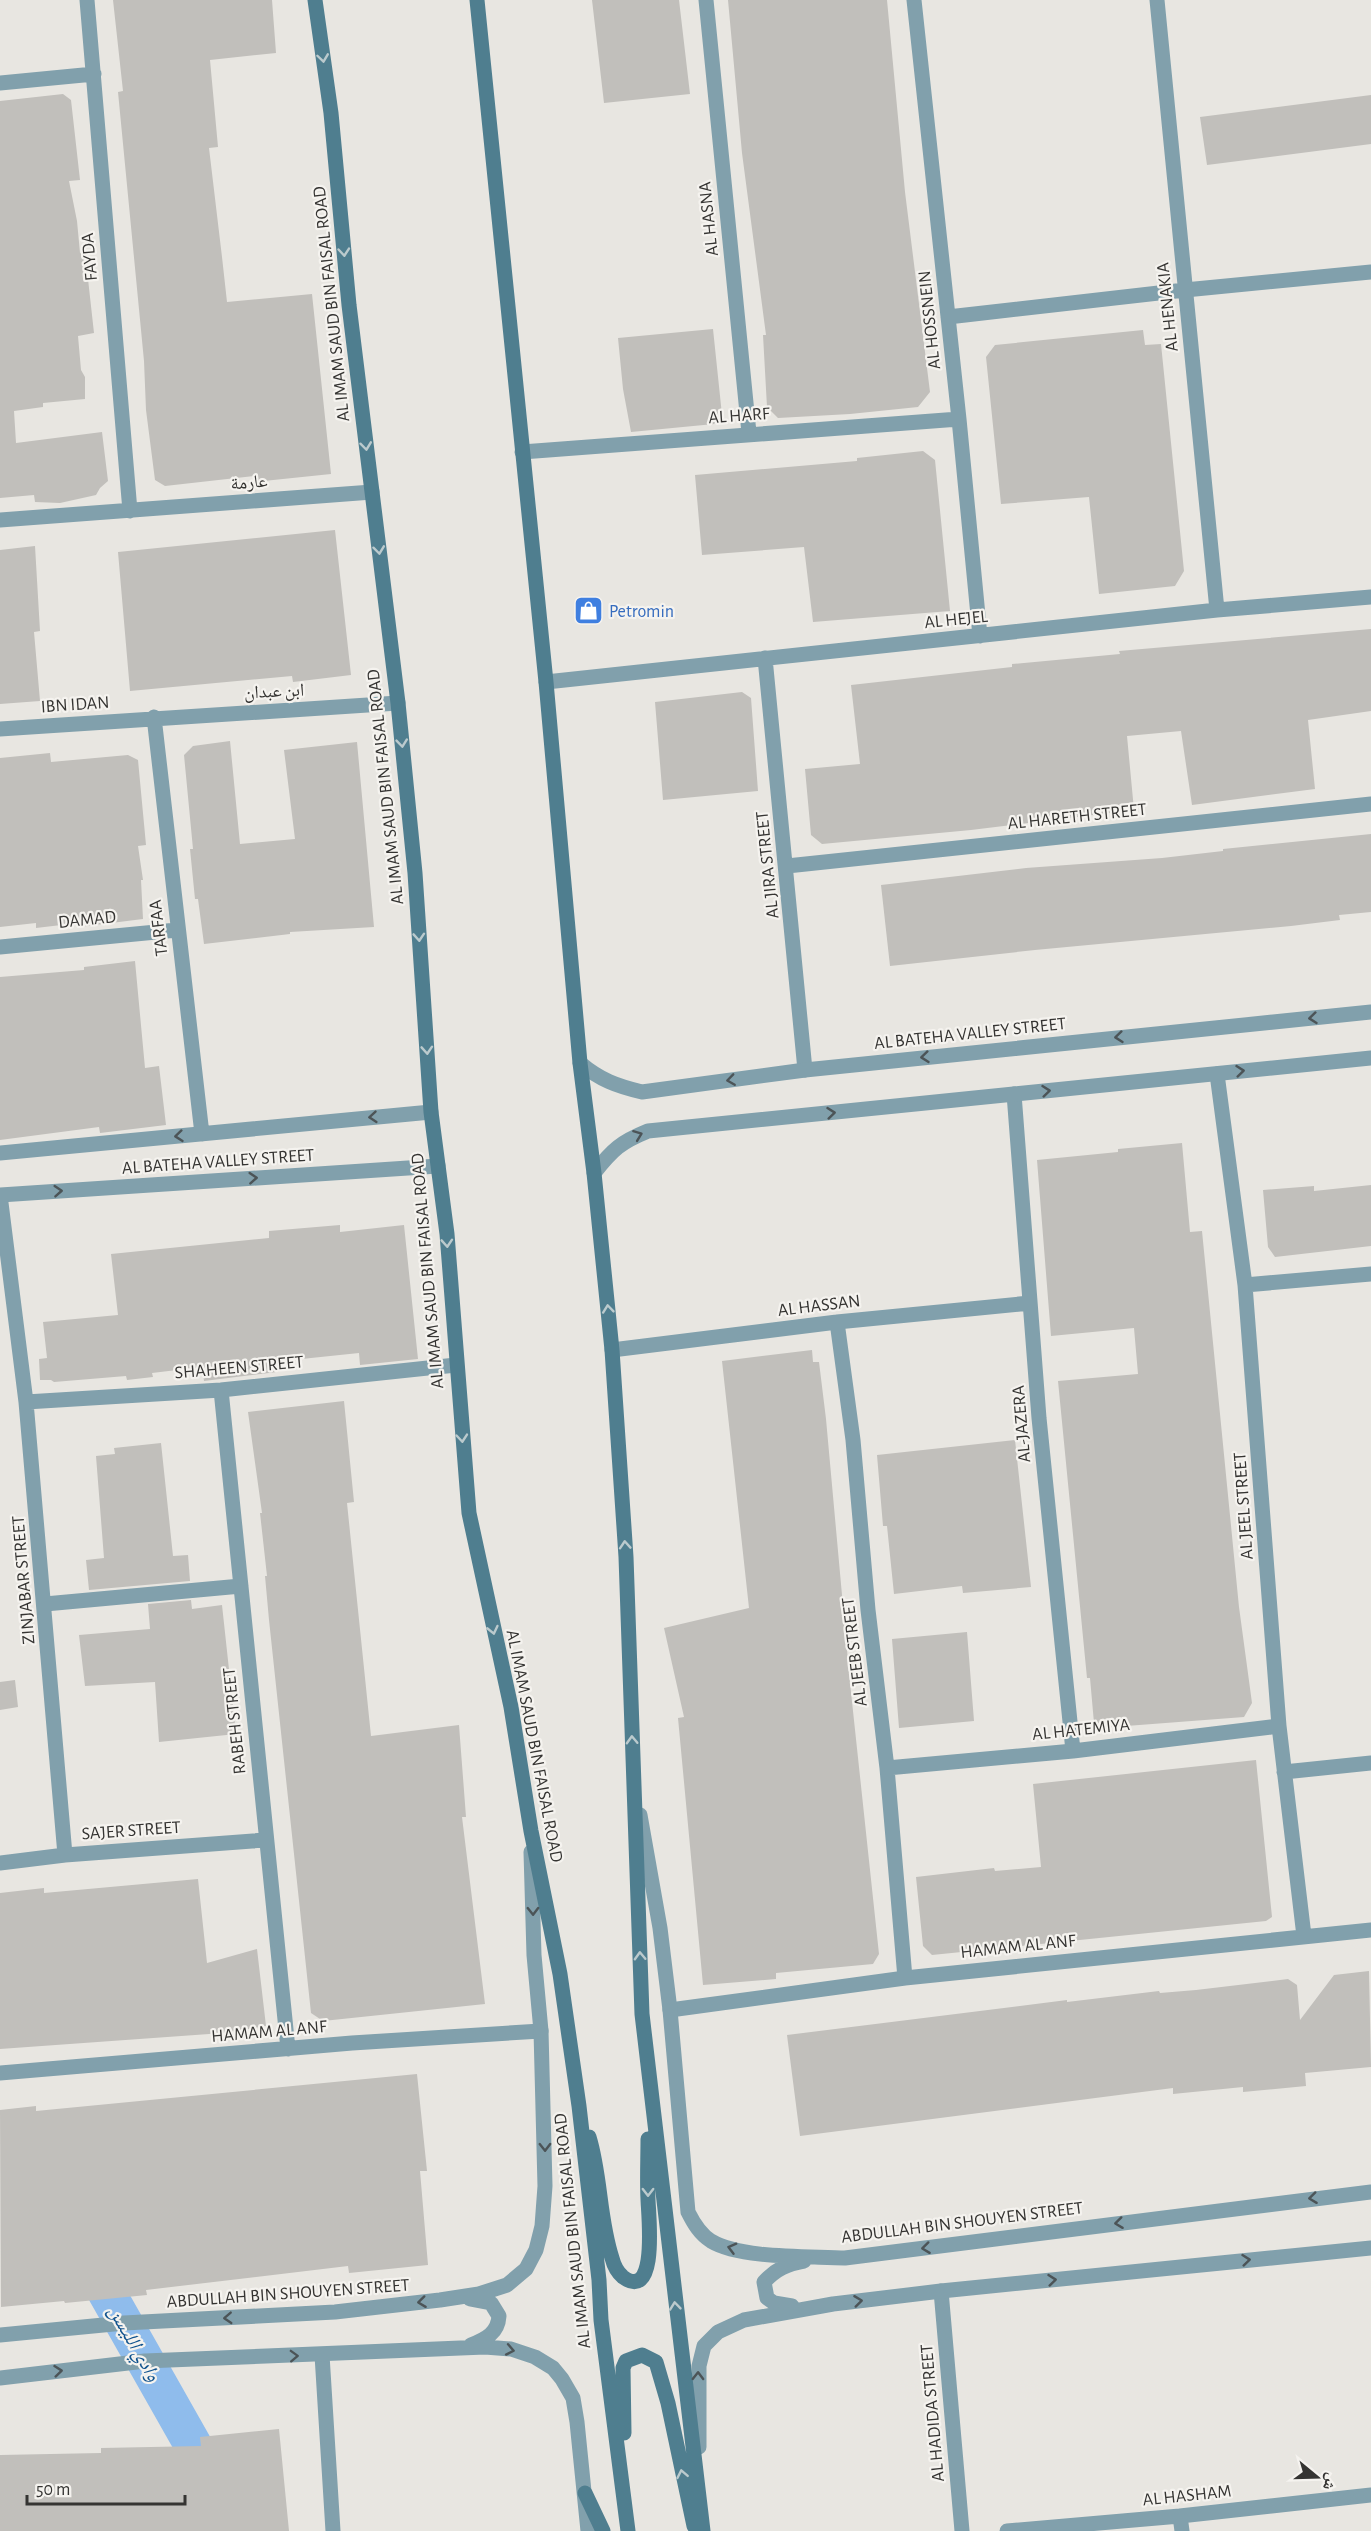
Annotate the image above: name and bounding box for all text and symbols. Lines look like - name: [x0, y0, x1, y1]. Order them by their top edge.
- one-way arrow: [317, 53, 329, 63]
- street label: AL HASNA: [696, 180, 722, 257]
- street label: AL IMAM SAUD BIN FAISAL ROAD: [311, 185, 353, 423]
- street label: FAYDA: [79, 232, 101, 282]
- one-way arrow: [337, 247, 350, 256]
- street label: AL HENAKIA: [1154, 261, 1182, 352]
- street label: AL HOSSNEIN: [916, 270, 944, 370]
- street label: AL HARF: [708, 405, 770, 427]
- one-way arrow: [359, 441, 372, 450]
- street label: عارمة: [230, 472, 268, 494]
- one-way arrow: [372, 545, 384, 554]
- shop icon: Petromin: [572, 595, 604, 627]
- place label: Petromin: [609, 603, 674, 621]
- street label: AL HEJEL: [924, 608, 989, 632]
- street label: AL IMAM SAUD BIN FAISAL ROAD: [365, 668, 407, 906]
- street label: ابن عبدان: [243, 681, 305, 704]
- street label: IBN IDAN: [40, 694, 110, 716]
- one-way arrow: [395, 739, 408, 748]
- street label: AL HARETH STREET: [1007, 801, 1148, 833]
- street label: AL JIRA STREET: [753, 810, 783, 919]
- street label: TARFAA: [147, 898, 171, 957]
- street label: DAMAD: [57, 908, 117, 932]
- one-way arrow: [413, 933, 426, 942]
- one-way arrow: [1308, 1011, 1317, 1024]
- street label: AL BATEHA VALLEY STREET: [873, 1015, 1067, 1053]
- one-way arrow: [1114, 1031, 1123, 1043]
- one-way arrow: [420, 1045, 433, 1054]
- one-way arrow: [920, 1050, 929, 1063]
- one-way arrow: [1235, 1065, 1244, 1078]
- one-way arrow: [727, 1073, 736, 1085]
- one-way arrow: [1041, 1085, 1050, 1098]
- one-way arrow: [826, 1107, 835, 1120]
- one-way arrow: [368, 1110, 378, 1123]
- one-way arrow: [174, 1129, 183, 1142]
- one-way arrow: [632, 1130, 642, 1143]
- street label: AL BATEHA VALLEY STREET: [121, 1146, 315, 1178]
- street label: AL IMAM SAUD BIN FAISAL ROAD: [409, 1152, 447, 1390]
- one-way arrow: [248, 1172, 257, 1185]
- one-way arrow: [54, 1185, 63, 1198]
- one-way arrow: [441, 1239, 454, 1248]
- street label: AL HASSAN: [777, 1292, 862, 1320]
- one-way arrow: [602, 1304, 615, 1313]
- street label: SHAHEEN STREET: [174, 1353, 304, 1383]
- street label: AL-JAZERA: [1010, 1384, 1034, 1463]
- one-way arrow: [455, 1433, 468, 1442]
- street label: AL JEEL STREET: [1231, 1452, 1257, 1560]
- street label: ZINJABAR STREET: [9, 1515, 39, 1645]
- one-way arrow: [619, 1541, 632, 1550]
- street label: AL JEEB STREET: [839, 1596, 871, 1707]
- one-way arrow: [485, 1625, 498, 1635]
- street label: AL IMAM SAUD BIN FAISAL ROAD: [503, 1628, 565, 1864]
- street label: RABEH STREET: [220, 1666, 250, 1775]
- street label: AL HATEMIYA: [1031, 1716, 1131, 1744]
- one-way arrow: [626, 1735, 639, 1744]
- street label: SAJER STREET: [81, 1819, 181, 1843]
- one-way arrow: [526, 1906, 539, 1915]
- street label: HAMAM AL ANF: [960, 1932, 1077, 1962]
- one-way arrow: [633, 1951, 646, 1960]
- street label: HAMAM AL ANF: [211, 2018, 328, 2046]
- street label: AL IMAM SAUD BIN FAISAL ROAD: [552, 2112, 594, 2350]
- one-way arrow: [539, 2143, 551, 2152]
- one-way arrow: [642, 2187, 654, 2196]
- one-way arrow: [1308, 2191, 1317, 2204]
- street label: ABDULLAH BIN SHOUYEN STREET: [840, 2199, 1084, 2247]
- one-way arrow: [1115, 2216, 1124, 2229]
- one-way arrow: [921, 2241, 931, 2253]
- one-way arrow: [727, 2243, 738, 2255]
- one-way arrow: [1241, 2254, 1250, 2267]
- one-way arrow: [1047, 2274, 1056, 2287]
- street label: ABDULLAH BIN SHOUYEN STREET: [166, 2277, 410, 2311]
- one-way arrow: [853, 2295, 862, 2308]
- one-way arrow: [417, 2296, 427, 2308]
- water label: وادي الليسن: [100, 2302, 164, 2387]
- one-way arrow: [669, 2302, 682, 2311]
- one-way arrow: [223, 2311, 232, 2324]
- one-way arrow: [505, 2343, 515, 2356]
- street label: AL HADIDA STREET: [918, 2343, 948, 2482]
- one-way arrow: [290, 2349, 299, 2362]
- one-way arrow: [54, 2365, 63, 2378]
- one-way arrow: [692, 2372, 705, 2381]
- north arrow: [1287, 2447, 1347, 2507]
- scale bar: [27, 2468, 184, 2506]
- one-way arrow: [676, 2469, 689, 2479]
- text: ش: [1319, 2471, 1341, 2492]
- text: 50 m: [36, 2481, 70, 2499]
- street label: AL HASHAM: [1142, 2482, 1232, 2510]

